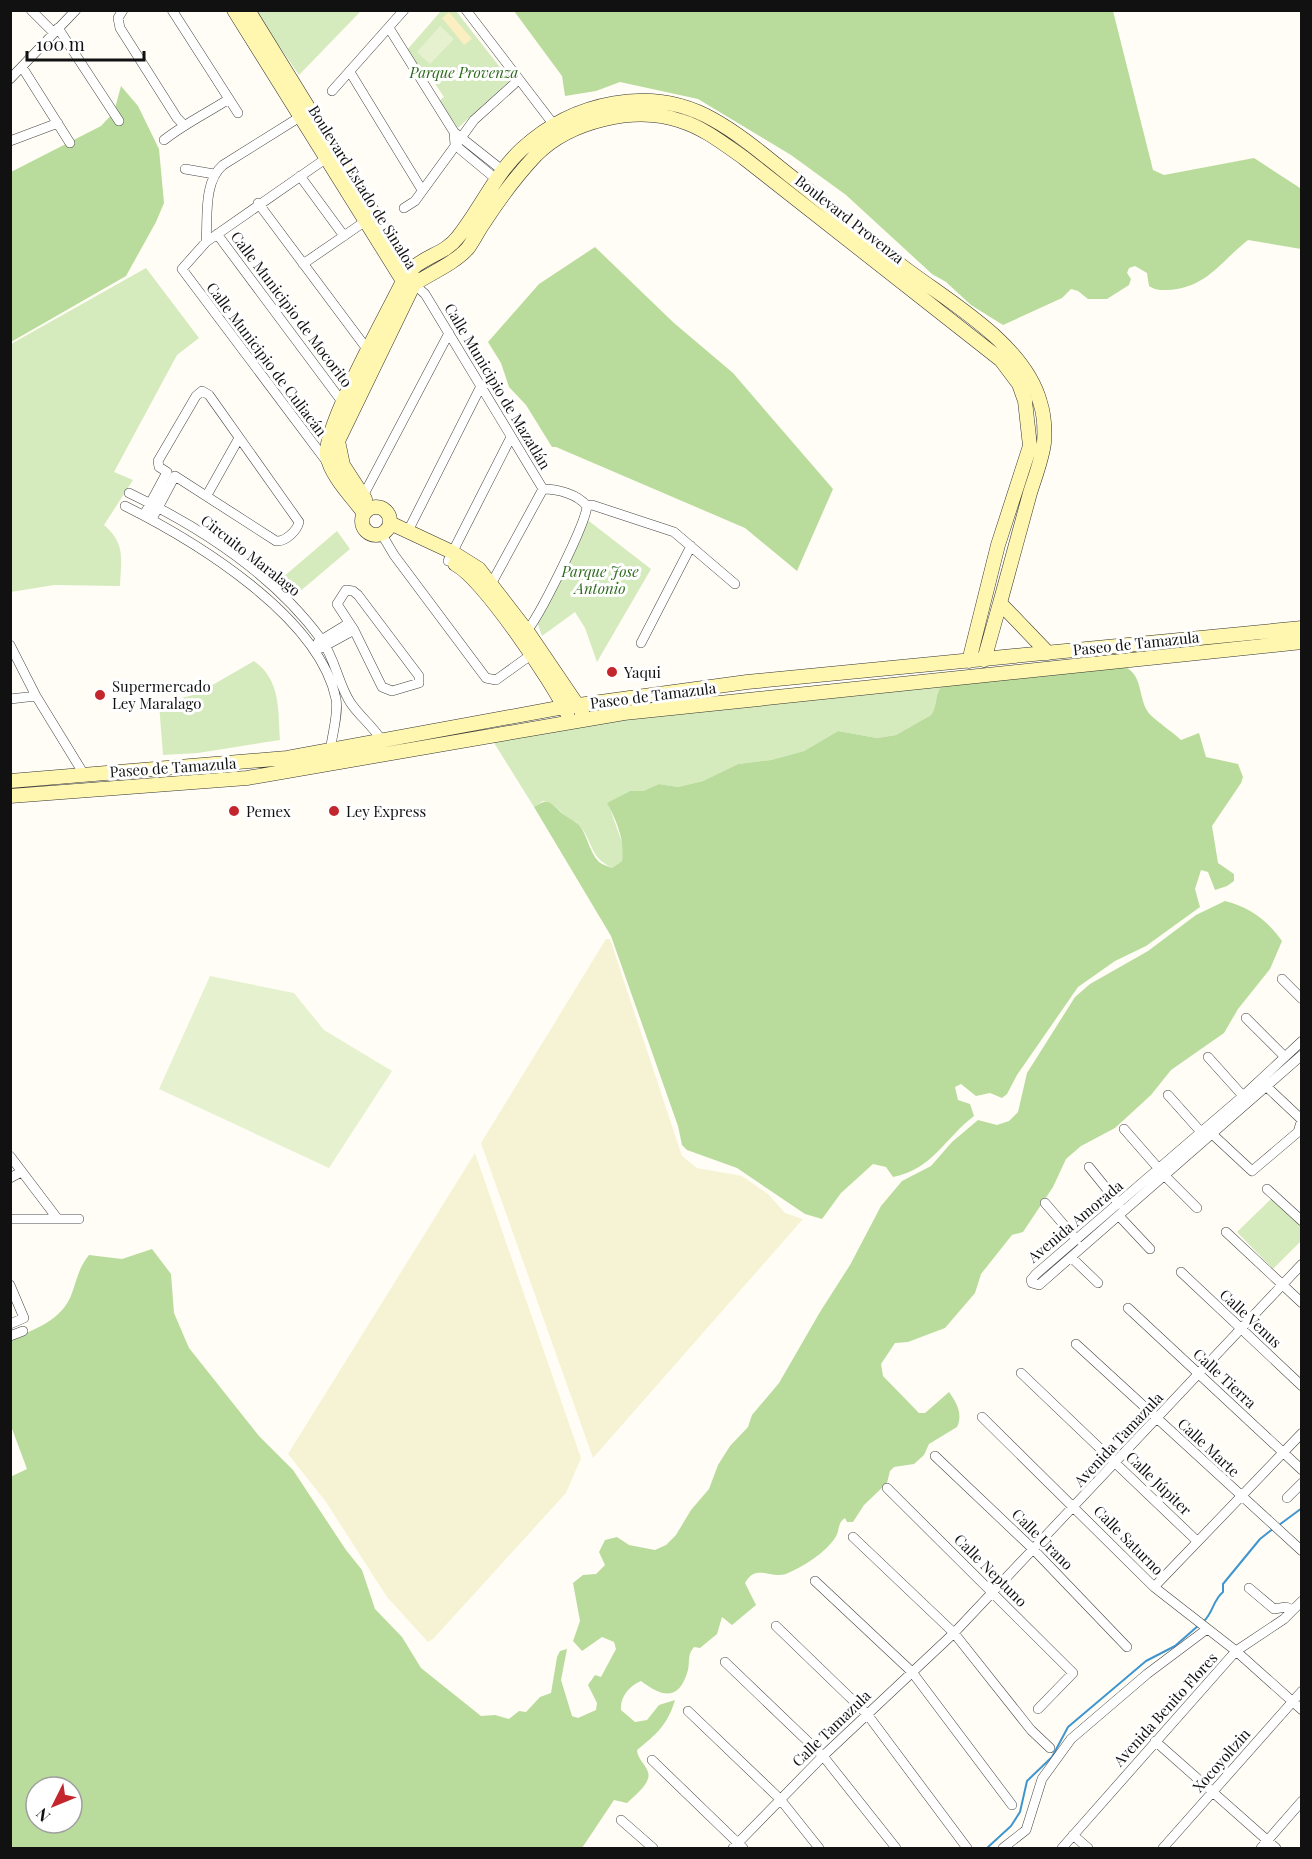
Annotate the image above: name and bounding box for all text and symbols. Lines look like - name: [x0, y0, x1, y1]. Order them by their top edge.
- scale bar: [27, 24, 144, 62]
- text: 100 m: [36, 32, 85, 56]
- park label: Parque Provenza: [409, 62, 519, 82]
- street label: Boulevard Estado de Sinaloa: [304, 101, 422, 273]
- street label: Boulevard Provenza: [791, 170, 909, 268]
- street label: Calle Municipio de Mocorito: [227, 227, 357, 391]
- street label: Calle Municipio de Culiacán: [202, 278, 332, 440]
- street label: Calle Municipio de Mazatlán: [440, 299, 556, 473]
- street label: Circuito Maralago: [197, 510, 305, 600]
- park label: Parque Jose Antonio: [560, 561, 639, 598]
- street label: Paseo de Tamazula: [1072, 626, 1201, 660]
- place label: Yaqui: [623, 662, 662, 682]
- marker: Yaqui: [605, 665, 619, 679]
- place label: Supermercado Ley Maralago: [112, 676, 211, 713]
- street label: Paseo de Tamazula: [589, 677, 718, 713]
- marker: Supermercado Ley Maralago: [93, 688, 107, 702]
- street label: Paseo de Tamazula: [109, 753, 238, 781]
- place label: Pemex: [246, 801, 291, 821]
- place label: Ley Express: [346, 801, 426, 821]
- marker: Pemex: [227, 804, 241, 818]
- marker: Ley Express: [327, 804, 341, 818]
- street label: Avenida Amorada: [1023, 1175, 1127, 1267]
- street label: Calle Venus: [1216, 1284, 1286, 1352]
- street label: Calle Tierra: [1189, 1344, 1261, 1413]
- street label: Avenida Tamazula: [1068, 1387, 1167, 1491]
- street label: Calle Marte: [1174, 1413, 1244, 1481]
- street label: Calle Júpiter: [1122, 1447, 1196, 1519]
- street label: Calle Saturno: [1090, 1501, 1168, 1579]
- street label: Calle Urano: [1008, 1504, 1078, 1574]
- street label: Calle Neptuno: [950, 1529, 1032, 1611]
- street label: Avenida Benito Flores: [1108, 1648, 1221, 1771]
- street label: Calle Tamazula: [787, 1685, 875, 1771]
- street label: Xocoyoltzin: [1188, 1724, 1254, 1796]
- north arrow: [24, 1775, 84, 1835]
- text: N: [31, 1804, 54, 1827]

